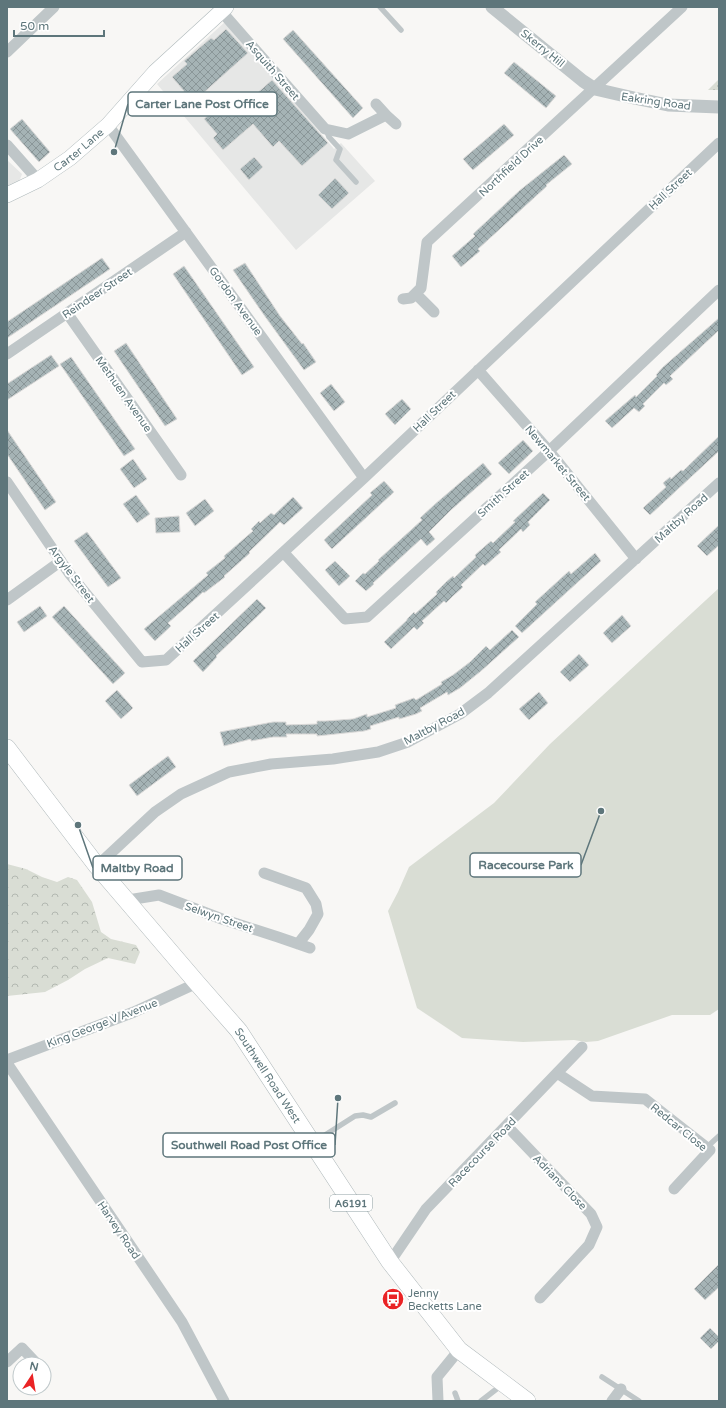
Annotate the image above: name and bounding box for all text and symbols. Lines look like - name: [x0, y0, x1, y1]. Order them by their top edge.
- scale bar: [14, 12, 104, 38]
- text: 50 m: [20, 19, 49, 33]
- street label: Skerry Hill: [518, 27, 567, 70]
- street label: Asquith Street: [243, 38, 302, 103]
- street label: Eakring Road: [620, 90, 692, 113]
- callout: Carter Lane Post Office: [128, 92, 277, 116]
- text: Carter Lane Post Office: [135, 97, 269, 111]
- street label: Carter Lane: [51, 126, 106, 174]
- street label: Northfield Drive: [476, 133, 546, 199]
- street label: Hall Street: [646, 166, 695, 213]
- street label: Gordon Avenue: [206, 264, 265, 338]
- street label: Reindeer Street: [60, 265, 135, 322]
- street label: Methuen Avenue: [93, 354, 155, 435]
- street label: Hall Street: [410, 388, 458, 435]
- street label: Newmarket Street: [522, 423, 593, 504]
- street label: Smith Street: [475, 467, 532, 520]
- street label: Maltby Road: [652, 491, 711, 546]
- street label: Argyle Street: [46, 543, 97, 605]
- street label: Hall Street: [173, 609, 222, 655]
- street label: Maltby Road: [402, 705, 467, 748]
- callout: Racecourse Park: [470, 853, 581, 877]
- callout: Maltby Road: [93, 856, 182, 880]
- text: Racecourse Park: [478, 858, 574, 872]
- text: Maltby Road: [100, 861, 174, 876]
- street label: Selwyn Street: [183, 900, 255, 935]
- street label: King George V Avenue: [45, 996, 159, 1051]
- street label: Southwell Road West: [232, 1025, 303, 1126]
- street label: Redcar Close: [648, 1101, 709, 1154]
- street label: Racecourse Road: [446, 1115, 519, 1190]
- callout: Southwell Road Post Office: [163, 1133, 335, 1157]
- text: Southwell Road Post Office: [171, 1138, 327, 1152]
- street label: Adrians Close: [530, 1152, 589, 1213]
- road number: A6191: [330, 1195, 372, 1211]
- street label: Harvey Road: [94, 1199, 143, 1262]
- bus stop icon: Jenny Becketts Lane: [380, 1286, 406, 1312]
- place label: Jenny Becketts Lane: [408, 1287, 482, 1313]
- north arrow: [12, 1356, 52, 1396]
- text: N: [28, 1359, 40, 1374]

